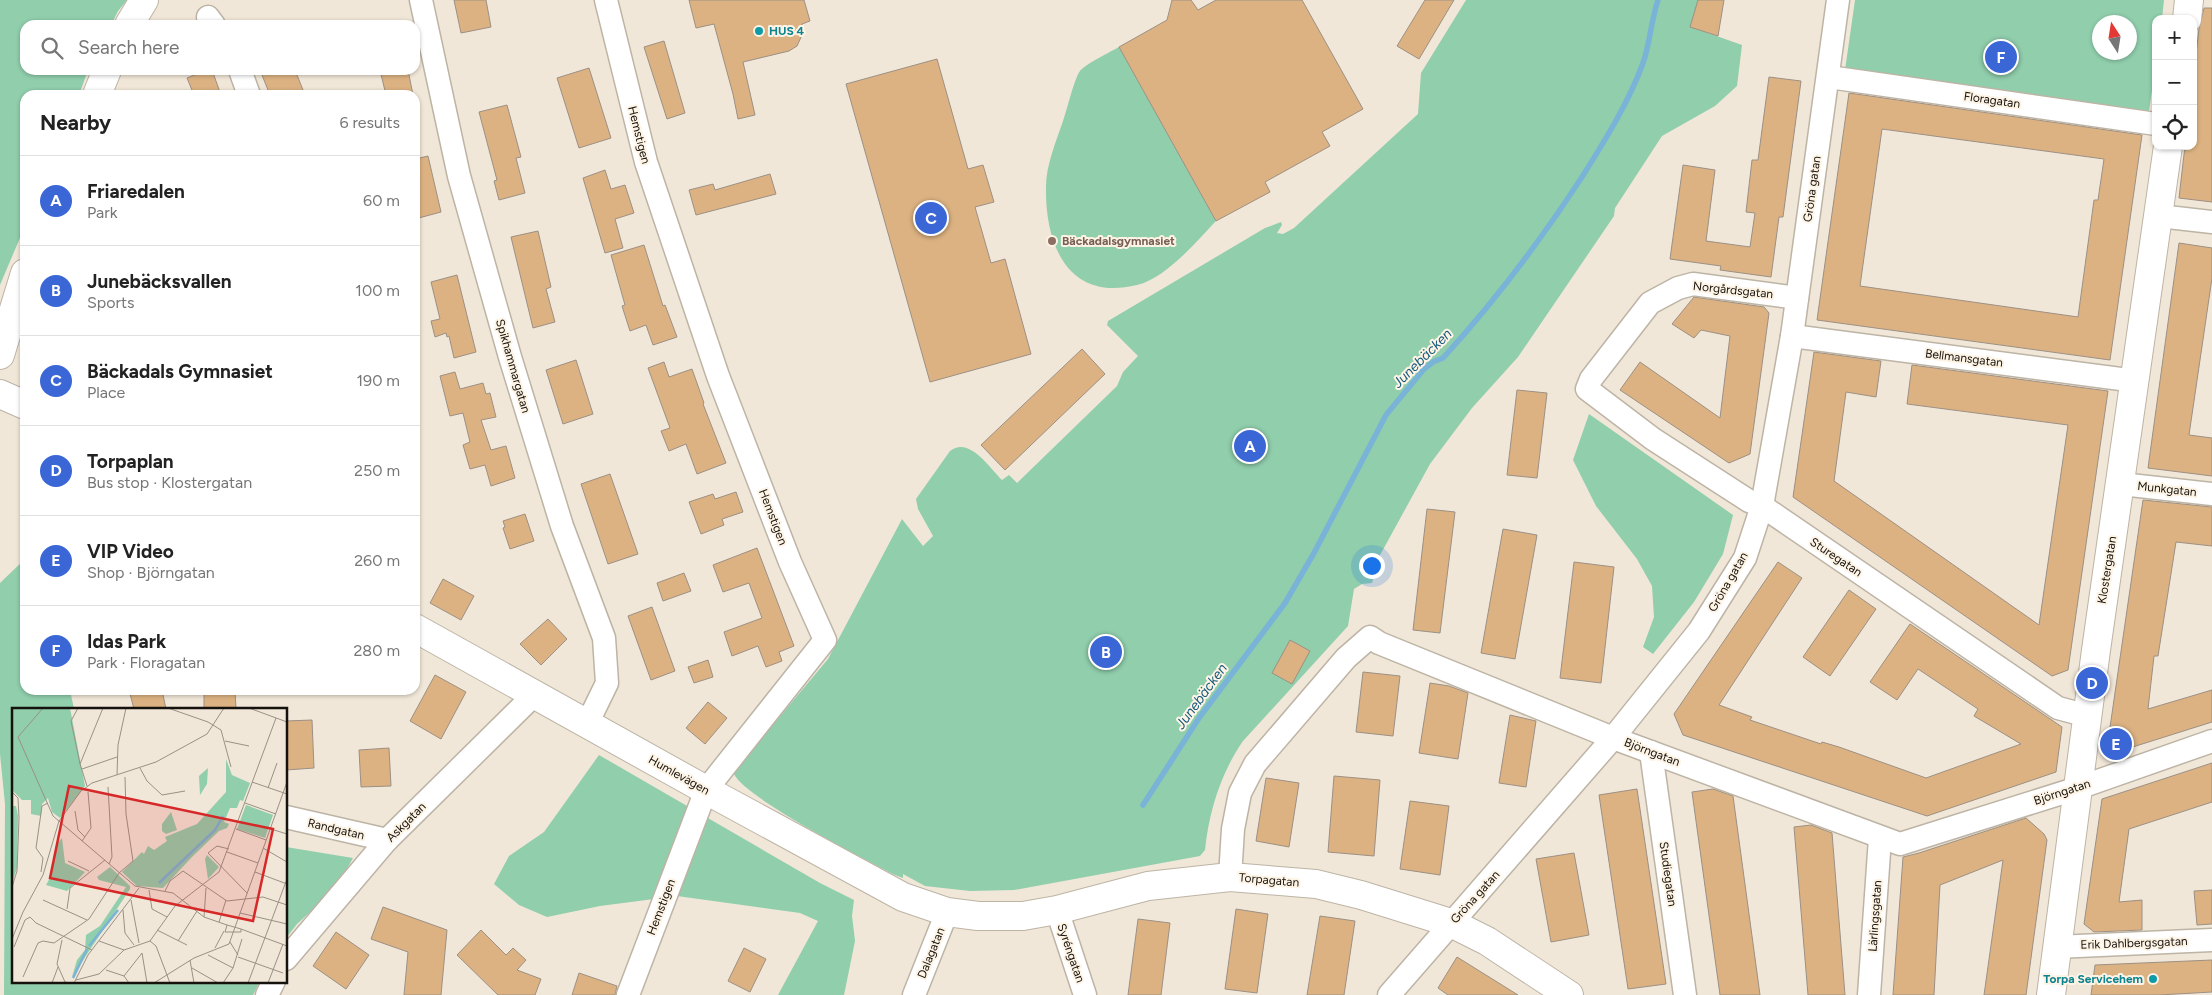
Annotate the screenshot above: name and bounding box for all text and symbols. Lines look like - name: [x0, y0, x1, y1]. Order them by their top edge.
- north arrow: [2092, 15, 2137, 60]
- map controls: [2152, 15, 2197, 150]
- button: +: [2152, 15, 2197, 60]
- search box: [20, 20, 420, 75]
- place label: HUS 4: [769, 24, 805, 38]
- marker: HUS 4: [753, 25, 765, 37]
- icon: search: [38, 34, 66, 62]
- text: Search here: [78, 36, 180, 59]
- pin: F: [1985, 38, 2017, 76]
- button: −: [2152, 60, 2197, 105]
- street label: Floragatan: [1963, 89, 2021, 111]
- street label: Hemstigen: [625, 105, 653, 166]
- button: locate: [2152, 105, 2197, 150]
- text: Nearby: [40, 110, 111, 135]
- text: 6 results: [339, 113, 400, 132]
- street label: Gröna gatan: [1800, 155, 1824, 223]
- text: Friaredalen: [87, 180, 185, 203]
- text: A: [50, 191, 62, 210]
- text: 60 m: [363, 191, 400, 210]
- pin: C: [915, 199, 947, 237]
- text: Park: [87, 203, 117, 222]
- place label: Bäckadalsgymnasiet: [1062, 234, 1175, 248]
- marker: Bäckadalsgymnasiet: [1046, 235, 1058, 247]
- text: Junebäcksvallen: [87, 270, 231, 293]
- street label: Norgårdsgatan: [1692, 279, 1774, 301]
- text: B: [51, 281, 61, 300]
- text: 100 m: [355, 281, 400, 300]
- text: Sports: [87, 293, 134, 312]
- street label: Spikhammargatan: [493, 317, 533, 415]
- water label: Junebäcken: [1389, 325, 1456, 392]
- street label: Bellmansgatan: [1924, 346, 2004, 370]
- text: Bäckadals Gymnasiet: [87, 360, 273, 383]
- text: C: [50, 371, 62, 390]
- text: 190 m: [357, 371, 400, 390]
- text: Place: [87, 383, 125, 402]
- pin: A: [1234, 427, 1266, 465]
- text: Torpaplan: [87, 450, 174, 473]
- text: D: [50, 461, 62, 480]
- text: 250 m: [354, 461, 400, 480]
- text: Bus stop · Klostergatan: [87, 473, 252, 492]
- street label: Munkgatan: [2137, 479, 2198, 499]
- street label: Hemstigen: [756, 487, 790, 547]
- street label: Sturegatan: [1807, 535, 1865, 580]
- street label: Klostergatan: [2095, 535, 2119, 605]
- text: VIP Video: [87, 540, 174, 563]
- street label: Gröna gatan: [1705, 549, 1751, 614]
- text: E: [51, 551, 61, 570]
- text: 260 m: [354, 551, 400, 570]
- your location: [1359, 553, 1385, 579]
- text: Shop · Björngatan: [87, 563, 215, 582]
- text: Idas Park: [87, 630, 166, 653]
- pin: B: [1090, 633, 1122, 671]
- text: F: [52, 641, 60, 660]
- text: 280 m: [353, 641, 400, 660]
- text: Park · Floragatan: [87, 653, 205, 672]
- water label: Junebäcken: [1171, 660, 1231, 733]
- pin: D: [2076, 664, 2108, 702]
- inset map: [12, 708, 288, 982]
- pin: E: [2100, 725, 2132, 763]
- street label: Björngatan: [1622, 735, 1682, 769]
- street label: Humlevägen: [646, 752, 712, 798]
- street label: Björngatan: [2032, 776, 2092, 808]
- street label: Askgatan: [383, 799, 429, 845]
- street label: Randgatan: [306, 816, 366, 842]
- street label: Studiegatan: [1657, 841, 1680, 908]
- street label: Gröna gatan: [1448, 867, 1503, 926]
- street label: Torpagatan: [1238, 870, 1300, 890]
- street label: Hemstigen: [644, 877, 678, 937]
- street label: Lärlingsgatan: [1866, 879, 1885, 952]
- street label: Syréngatan: [1054, 922, 1088, 985]
- street label: Dalagatan: [914, 925, 948, 980]
- street label: Erik Dahlbergsgatan: [2080, 934, 2188, 952]
- place label: Torpa Servicehem: [2043, 972, 2143, 986]
- marker: Torpa Servicehem: [2147, 973, 2159, 985]

